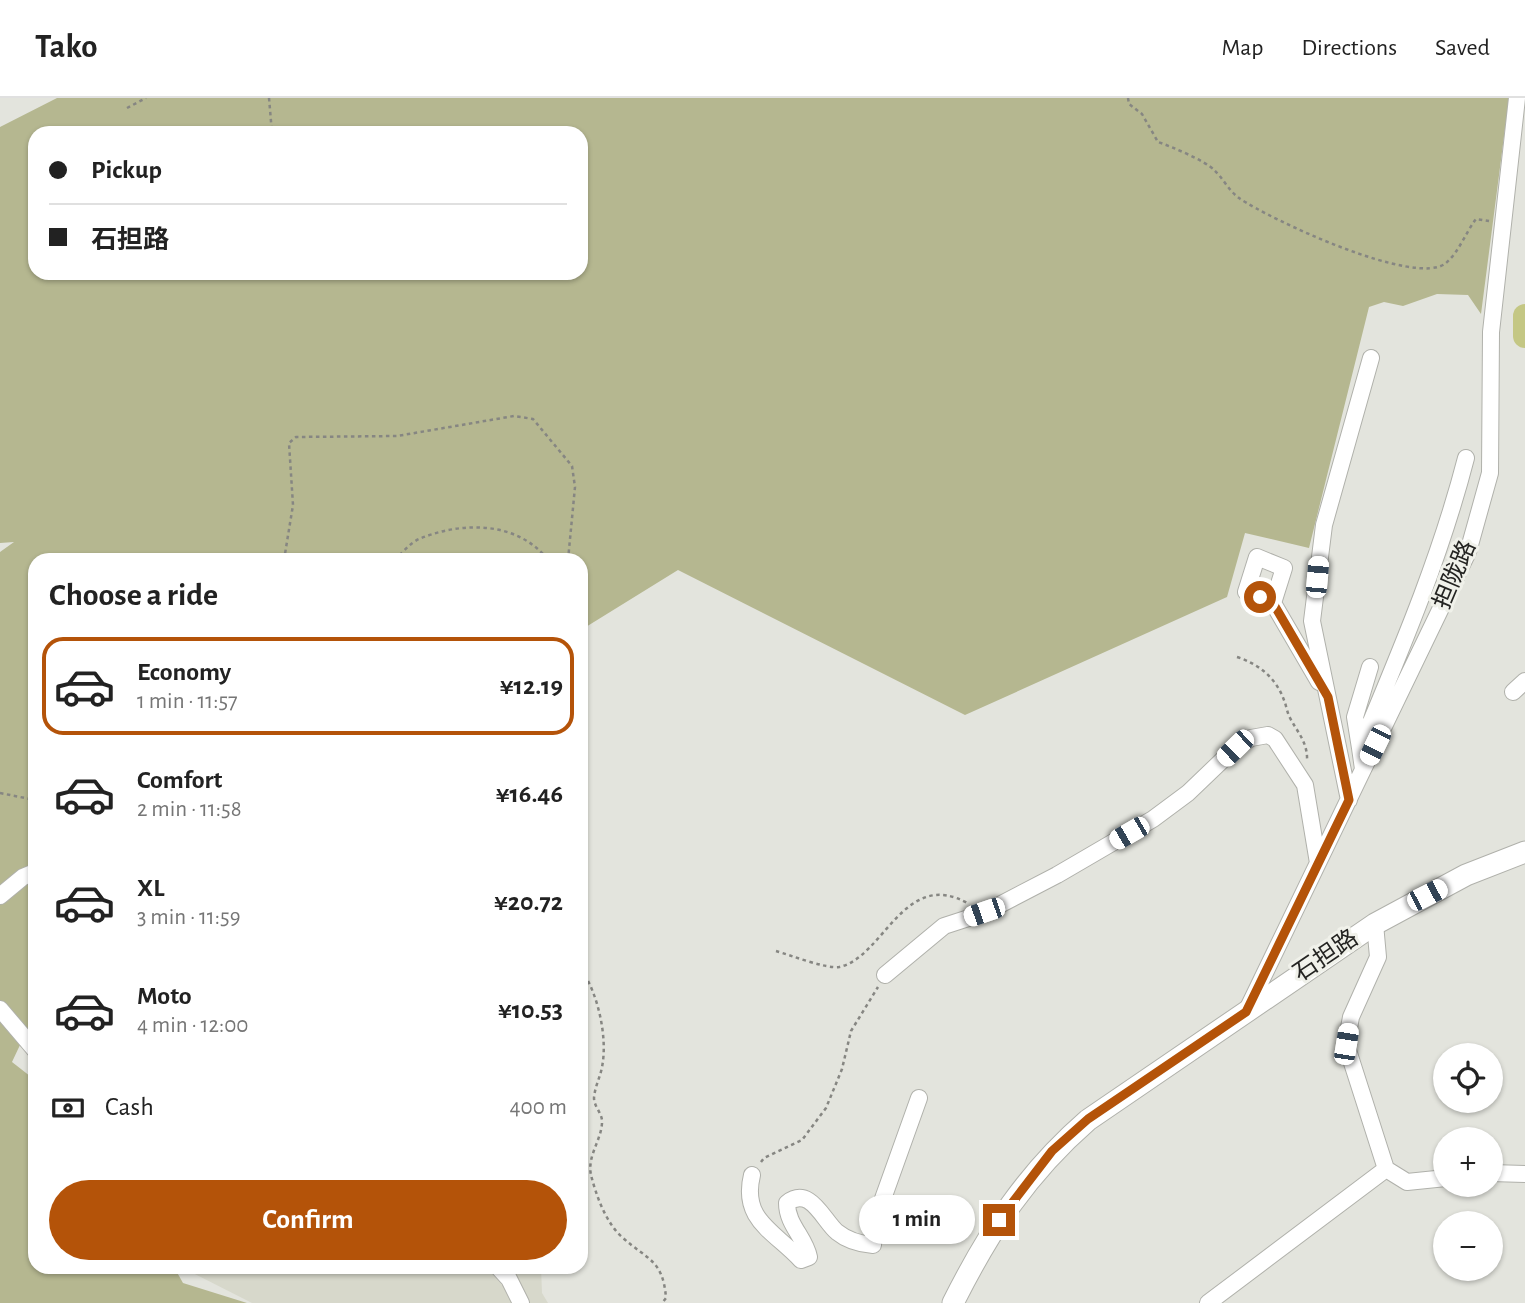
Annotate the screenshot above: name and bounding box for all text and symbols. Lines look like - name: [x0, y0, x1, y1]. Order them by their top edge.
- text: Tako: [35, 31, 98, 64]
- text: Map: [1221, 36, 1263, 60]
- text: Directions: [1301, 36, 1397, 60]
- text: Saved: [1435, 36, 1490, 60]
- text: Pickup: [91, 157, 162, 183]
- text: 石担路: [91, 227, 169, 253]
- street label: 担陇路: [1428, 536, 1480, 613]
- car: [1305, 555, 1330, 599]
- text: Choose a ride: [49, 579, 218, 611]
- route start: [1244, 581, 1276, 613]
- icon: car: [53, 655, 116, 718]
- text: Economy: [137, 659, 231, 685]
- text: ¥12.19: [500, 673, 563, 699]
- text: 1 min · 11:57: [137, 690, 238, 713]
- car: [1357, 722, 1394, 768]
- car: [1213, 726, 1258, 770]
- icon: car: [53, 763, 116, 826]
- text: Comfort: [137, 767, 222, 793]
- text: ¥16.46: [496, 781, 563, 807]
- text: 2 min · 11:58: [137, 798, 242, 821]
- car: [1106, 813, 1153, 853]
- icon: car: [53, 871, 116, 934]
- text: XL: [137, 875, 164, 901]
- car: [1404, 876, 1451, 914]
- text: ¥20.72: [494, 889, 563, 915]
- car: [961, 895, 1008, 929]
- text: 3 min · 11:59: [137, 906, 240, 929]
- street label: 石担路: [1288, 924, 1363, 986]
- icon: car: [53, 979, 116, 1042]
- text: Moto: [137, 983, 192, 1009]
- text: ¥10.53: [498, 997, 563, 1023]
- text: 4 min · 12:00: [137, 1014, 248, 1037]
- car: [1333, 1022, 1360, 1066]
- map controls: [1433, 1043, 1503, 1281]
- button: locate: [1433, 1043, 1503, 1113]
- icon: cash: [49, 1089, 87, 1127]
- text: Cash: [105, 1094, 154, 1120]
- text: 400 m: [509, 1096, 567, 1119]
- button: +: [1433, 1127, 1503, 1197]
- button: Confirm: [49, 1180, 567, 1260]
- callout: 1 min: [859, 1196, 974, 1244]
- route end: [983, 1204, 1015, 1236]
- text: 1 min: [893, 1208, 941, 1231]
- button: −: [1433, 1211, 1503, 1281]

